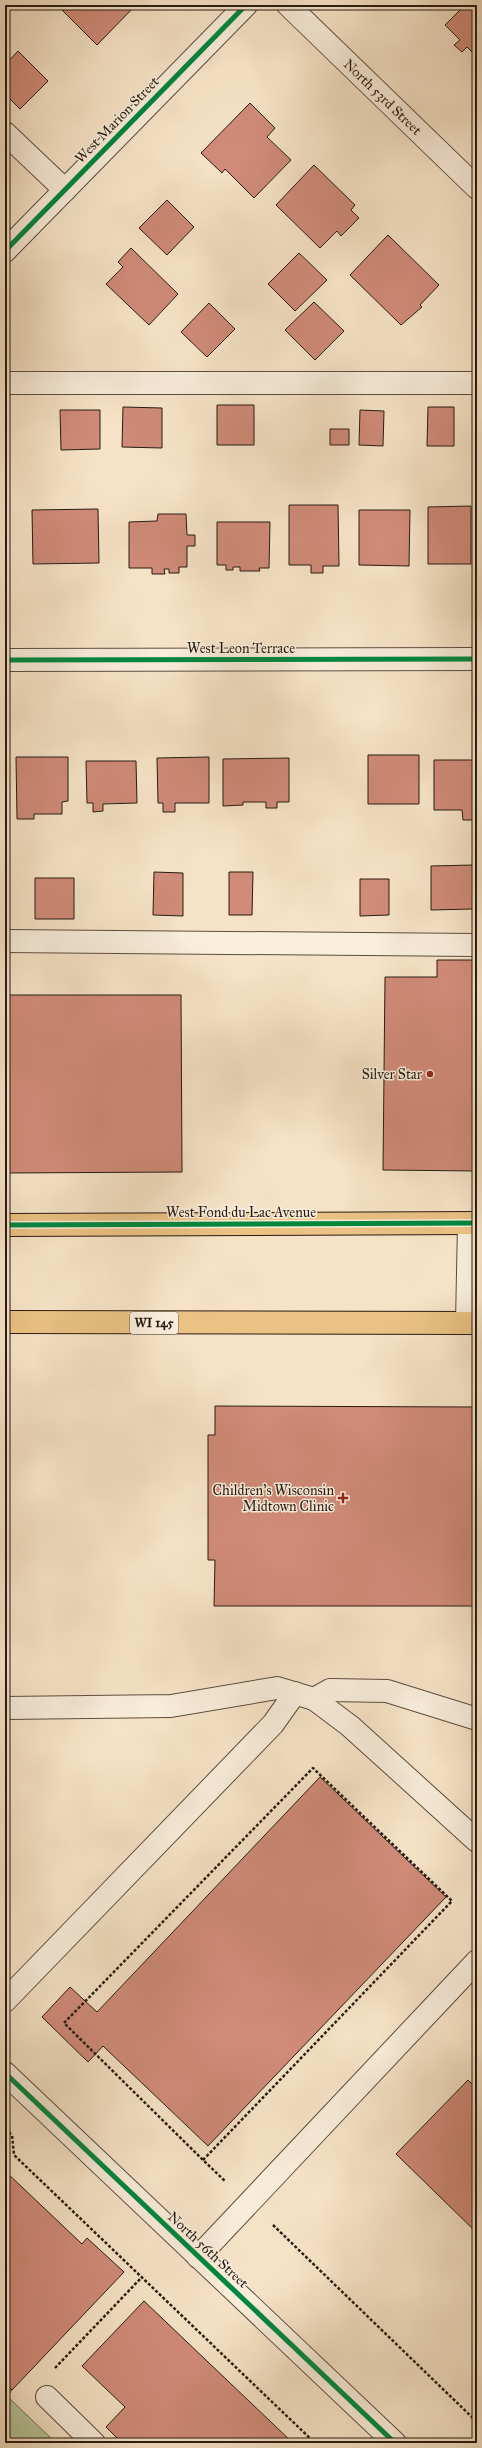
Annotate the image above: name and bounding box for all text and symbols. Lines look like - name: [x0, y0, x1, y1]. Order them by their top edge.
- street label: North 53rd Street: [340, 55, 425, 138]
- street label: West Marion Street: [71, 73, 163, 167]
- street label: West Leon Terrace: [187, 640, 295, 657]
- place label: Silver Star: [362, 1066, 423, 1083]
- marker: Silver Star: [425, 1069, 435, 1079]
- street label: West Fond du Lac Avenue: [166, 1204, 316, 1221]
- road number: WI 145: [130, 1312, 178, 1334]
- place label: Children's Wisconsin Midtown Clinic: [213, 1482, 334, 1515]
- marker: Children's Wisconsin Midtown Clinic: [337, 1492, 349, 1504]
- street label: North 56th Street: [164, 2208, 252, 2292]

